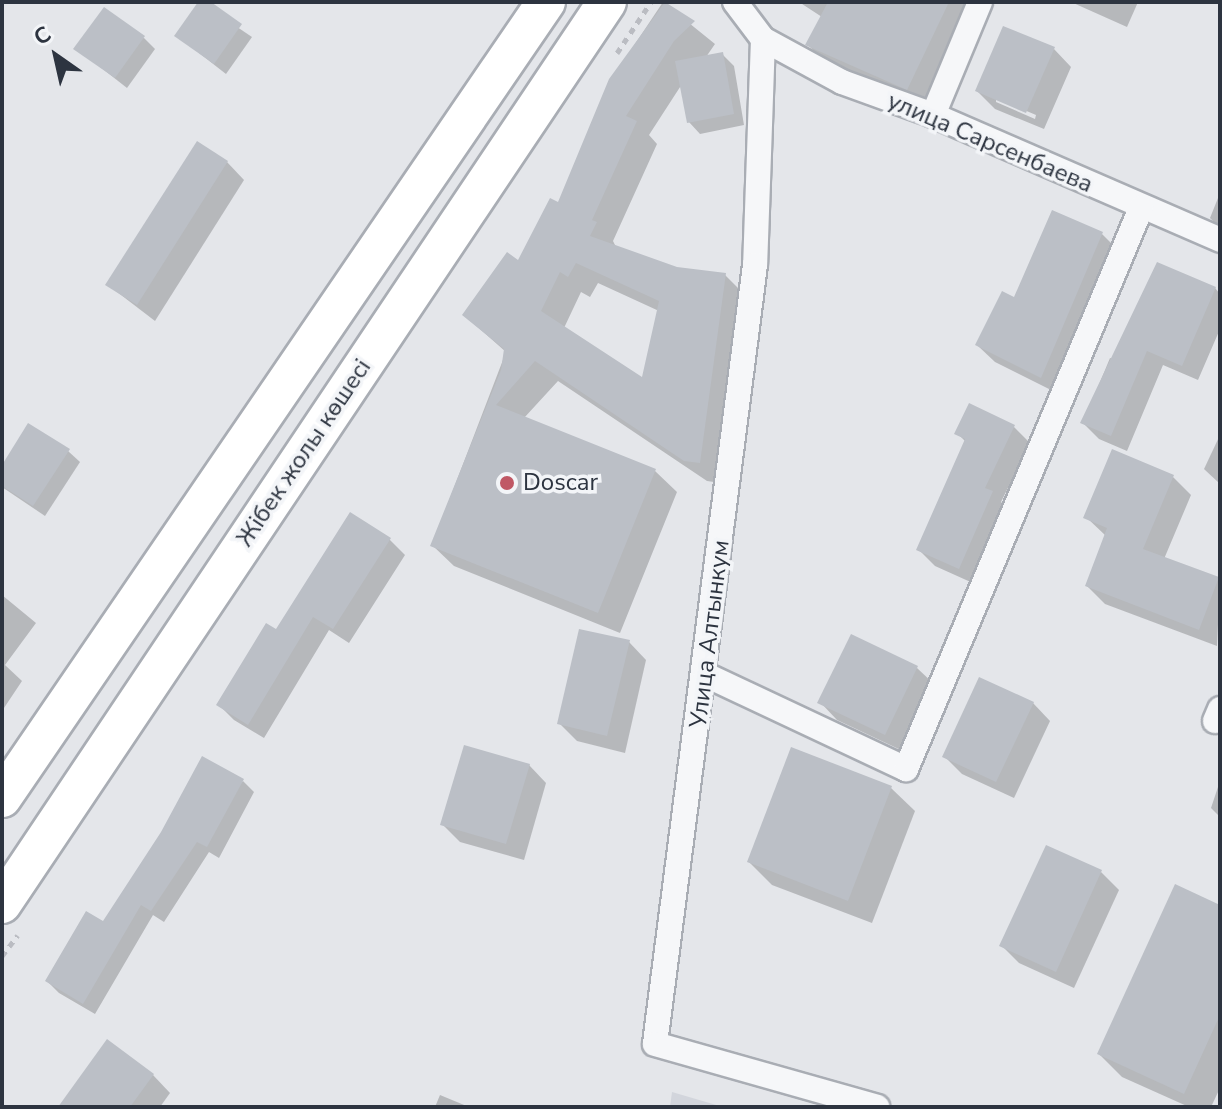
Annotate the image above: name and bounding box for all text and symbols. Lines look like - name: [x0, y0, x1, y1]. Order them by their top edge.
- north arrow: [16, 16, 96, 96]
- text: С: [28, 19, 57, 53]
- street label: улица Сарсенбаева: [883, 87, 1097, 199]
- street label: Жібек жолы көшесі: [231, 354, 377, 552]
- place label: Doscar: [523, 469, 598, 497]
- marker: Doscar: [498, 474, 516, 492]
- street label: Улица Алтынкум: [684, 538, 736, 730]

